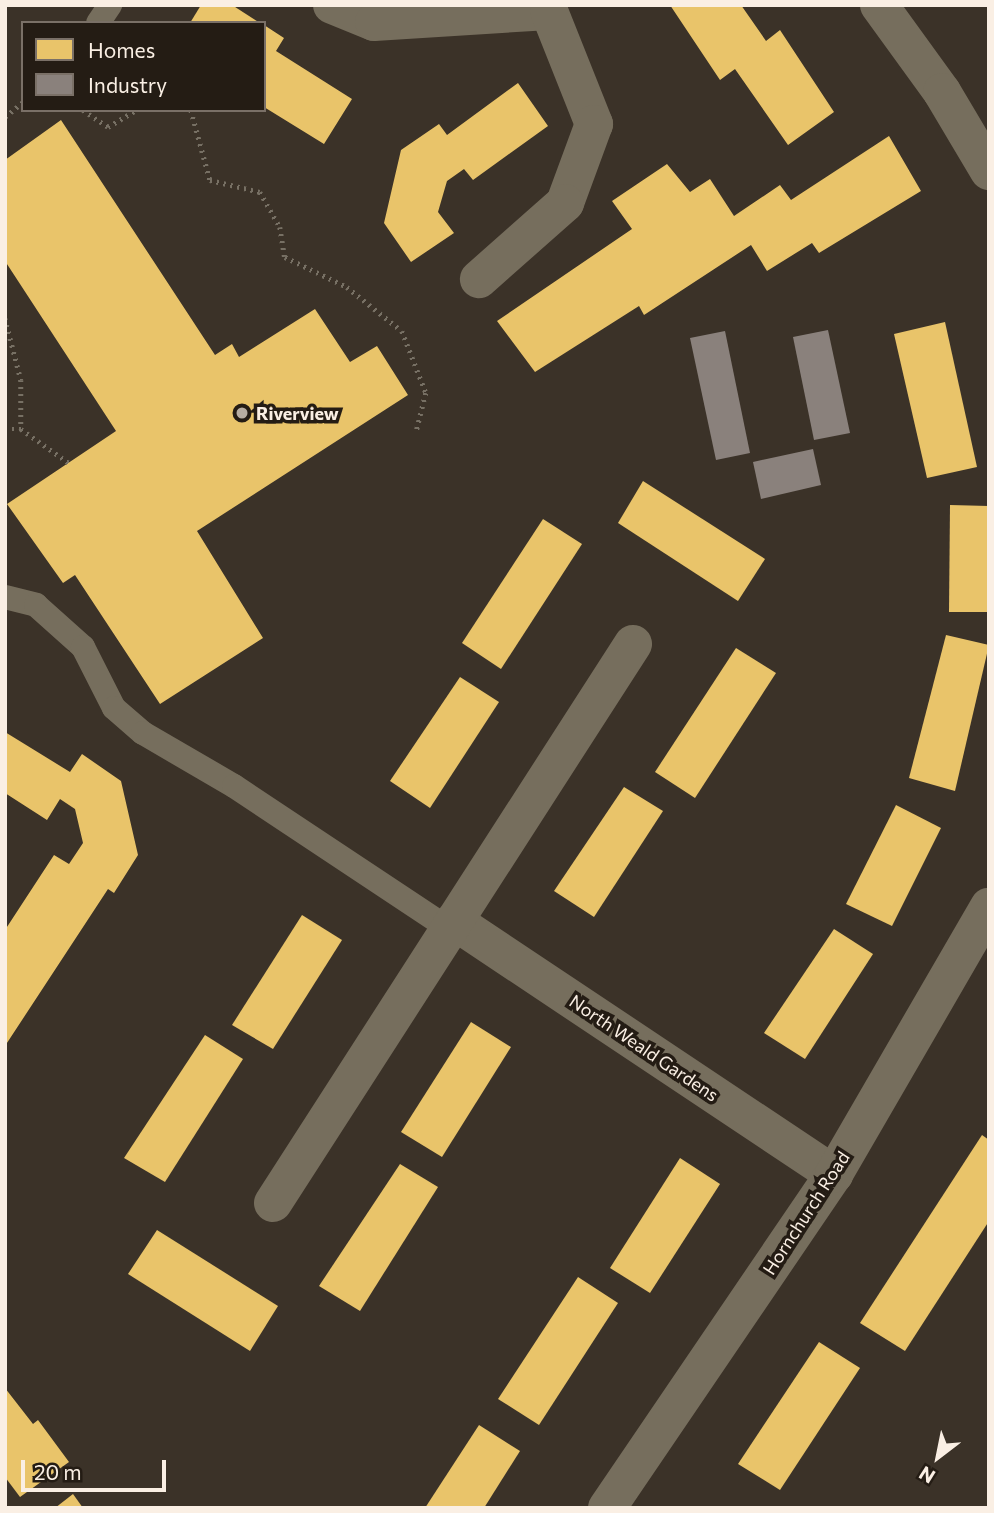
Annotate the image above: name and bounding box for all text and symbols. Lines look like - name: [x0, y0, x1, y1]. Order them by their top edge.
- legend: [21, 21, 266, 112]
- text: Homes: [88, 37, 155, 62]
- text: Industry: [88, 72, 167, 97]
- place label: Riverview: [256, 402, 339, 424]
- marker: Riverview: [234, 405, 250, 421]
- street label: North Weald Gardens: [565, 990, 723, 1106]
- street label: Hornchurch Road: [758, 1147, 854, 1279]
- north arrow: [903, 1422, 973, 1492]
- scale bar: [24, 1446, 170, 1490]
- text: 20 m: [34, 1459, 82, 1484]
- text: N: [914, 1462, 939, 1489]

